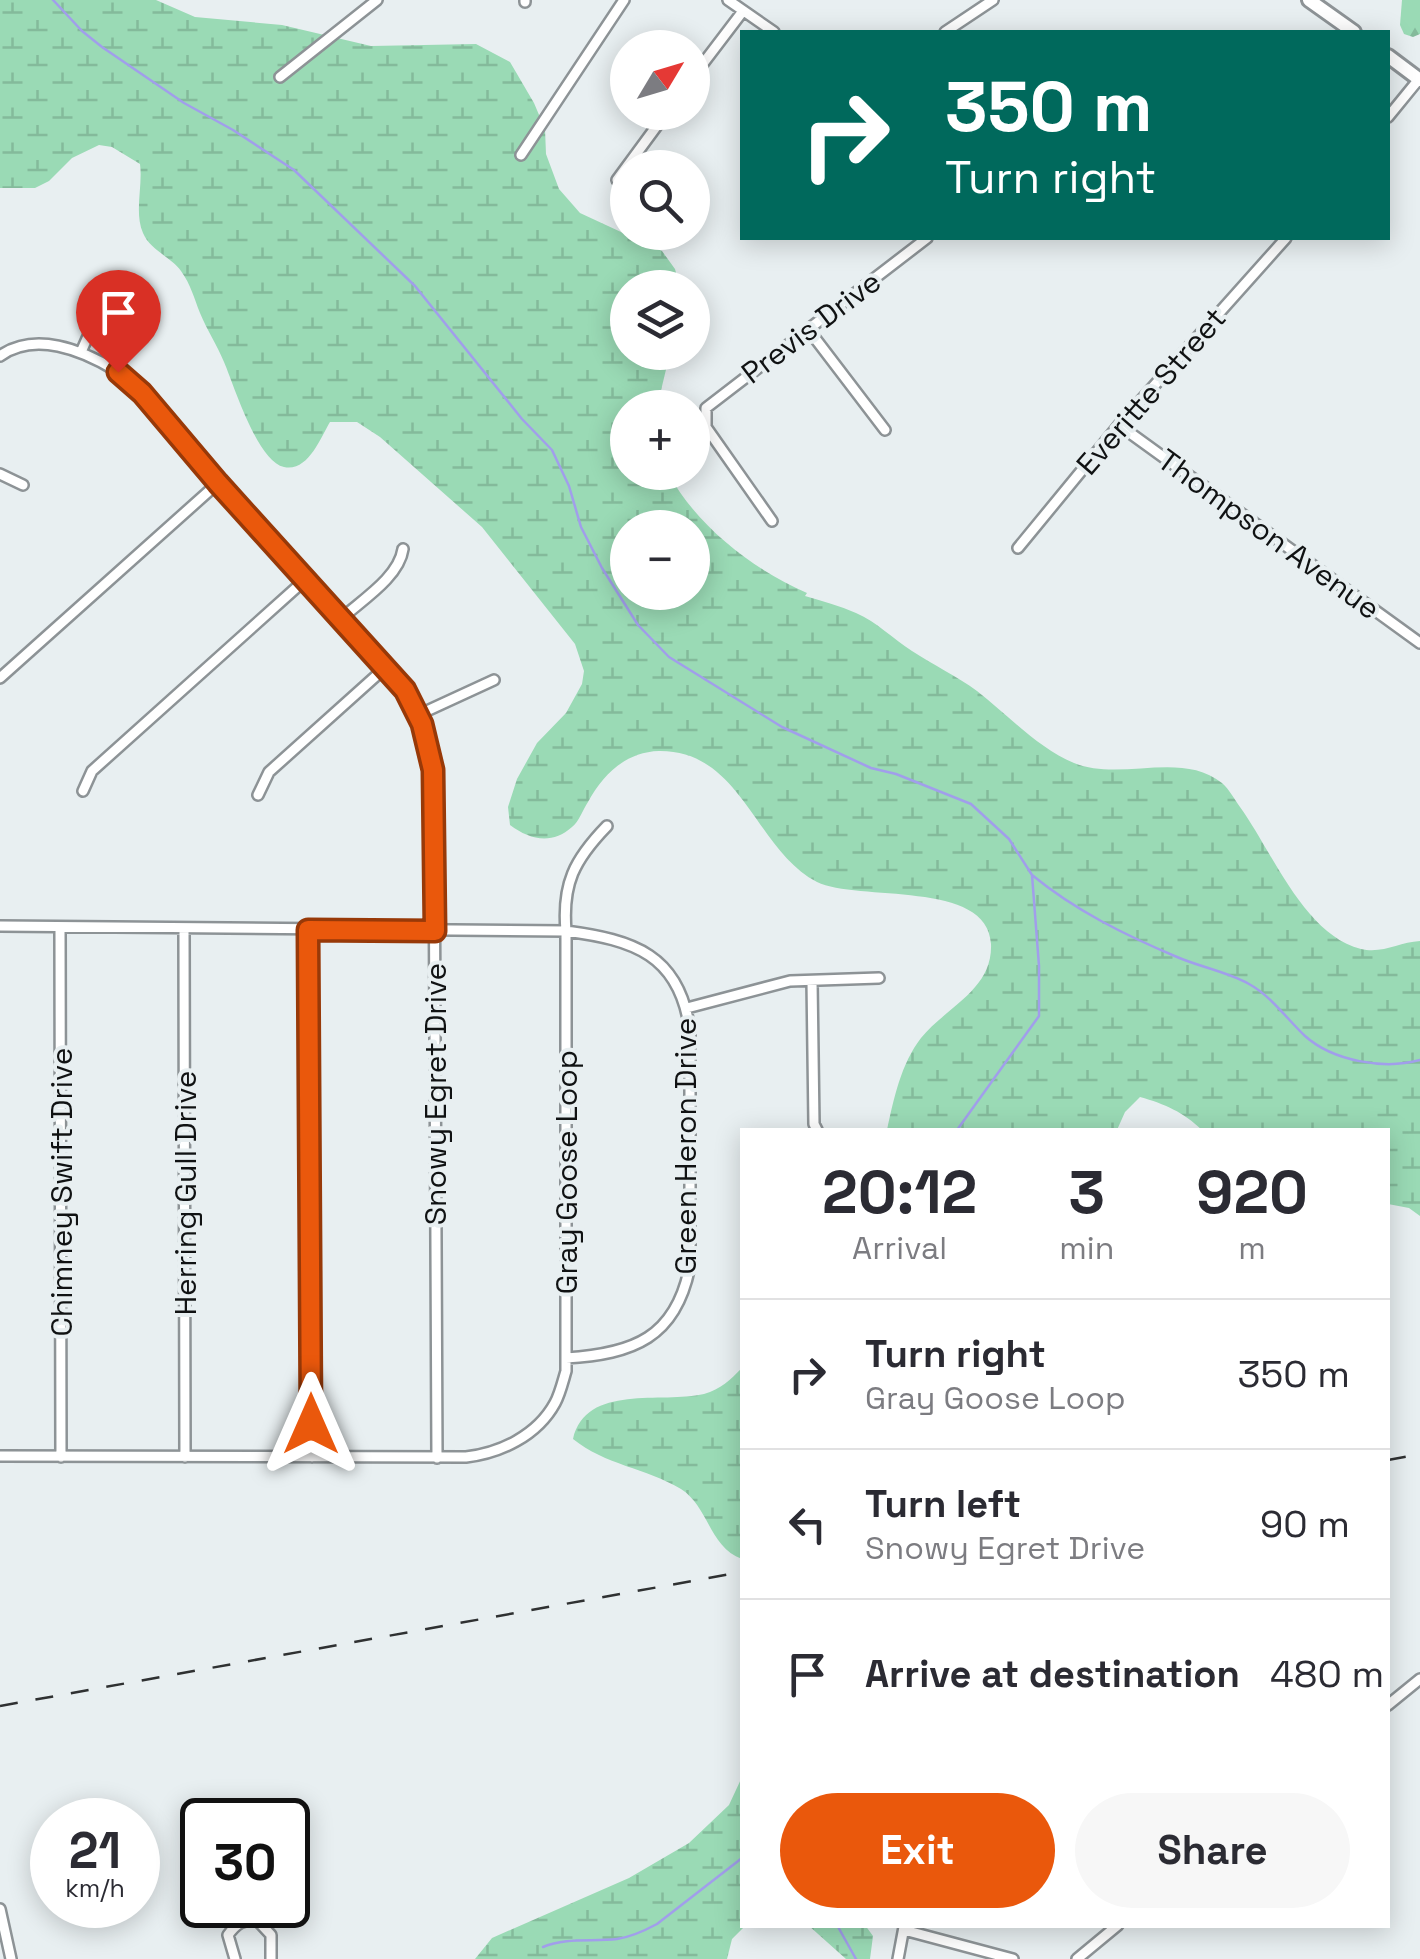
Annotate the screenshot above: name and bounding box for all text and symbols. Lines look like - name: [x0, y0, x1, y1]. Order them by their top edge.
- north arrow: [610, 30, 710, 130]
- map controls: [610, 30, 710, 610]
- text: 350 m: [945, 62, 1152, 151]
- icon: right: [780, 70, 910, 200]
- text: Turn right: [945, 149, 1156, 206]
- button: search: [610, 150, 710, 250]
- street label: Previs Drive: [733, 262, 889, 392]
- pin: [76, 270, 161, 373]
- button: layers: [610, 270, 710, 370]
- icon: arrive: [91, 285, 146, 340]
- street label: Everitte Street: [1068, 299, 1234, 483]
- button: +: [610, 390, 710, 490]
- street label: Thompson Avenue: [1150, 440, 1388, 628]
- button: −: [610, 510, 710, 610]
- street label: Snowy Egret Drive: [416, 963, 455, 1225]
- street label: Green Heron Drive: [666, 1018, 705, 1274]
- street label: Chimney Swift Drive: [42, 1048, 81, 1336]
- street label: Gray Goose Loop: [547, 1050, 586, 1294]
- street label: Herring Gull Drive: [166, 1070, 205, 1316]
- text: 20:12: [822, 1154, 977, 1231]
- text: 3: [1069, 1154, 1105, 1231]
- text: 920: [1196, 1154, 1308, 1231]
- text: Arrival: [852, 1228, 947, 1268]
- text: min: [1059, 1228, 1114, 1268]
- text: m: [1238, 1228, 1266, 1268]
- text: Turn right: [865, 1330, 1046, 1378]
- icon: right: [780, 1347, 835, 1402]
- text: 350 m: [1237, 1350, 1350, 1398]
- position arrow: [259, 1372, 363, 1476]
- text: Gray Goose Loop: [865, 1378, 1126, 1418]
- text: Turn left: [865, 1480, 1021, 1528]
- icon: left: [780, 1497, 835, 1552]
- text: 90 m: [1260, 1500, 1350, 1548]
- text: Snowy Egret Drive: [865, 1528, 1145, 1568]
- icon: arrive: [780, 1647, 835, 1702]
- text: Arrive at destination: [865, 1650, 1240, 1698]
- text: 480 m: [1270, 1650, 1384, 1698]
- button: Exit: [780, 1793, 1055, 1908]
- button: Share: [1075, 1793, 1350, 1908]
- speed limit sign: 30: [180, 1798, 310, 1928]
- text: 21: [69, 1819, 121, 1883]
- text: km/h: [65, 1872, 125, 1904]

